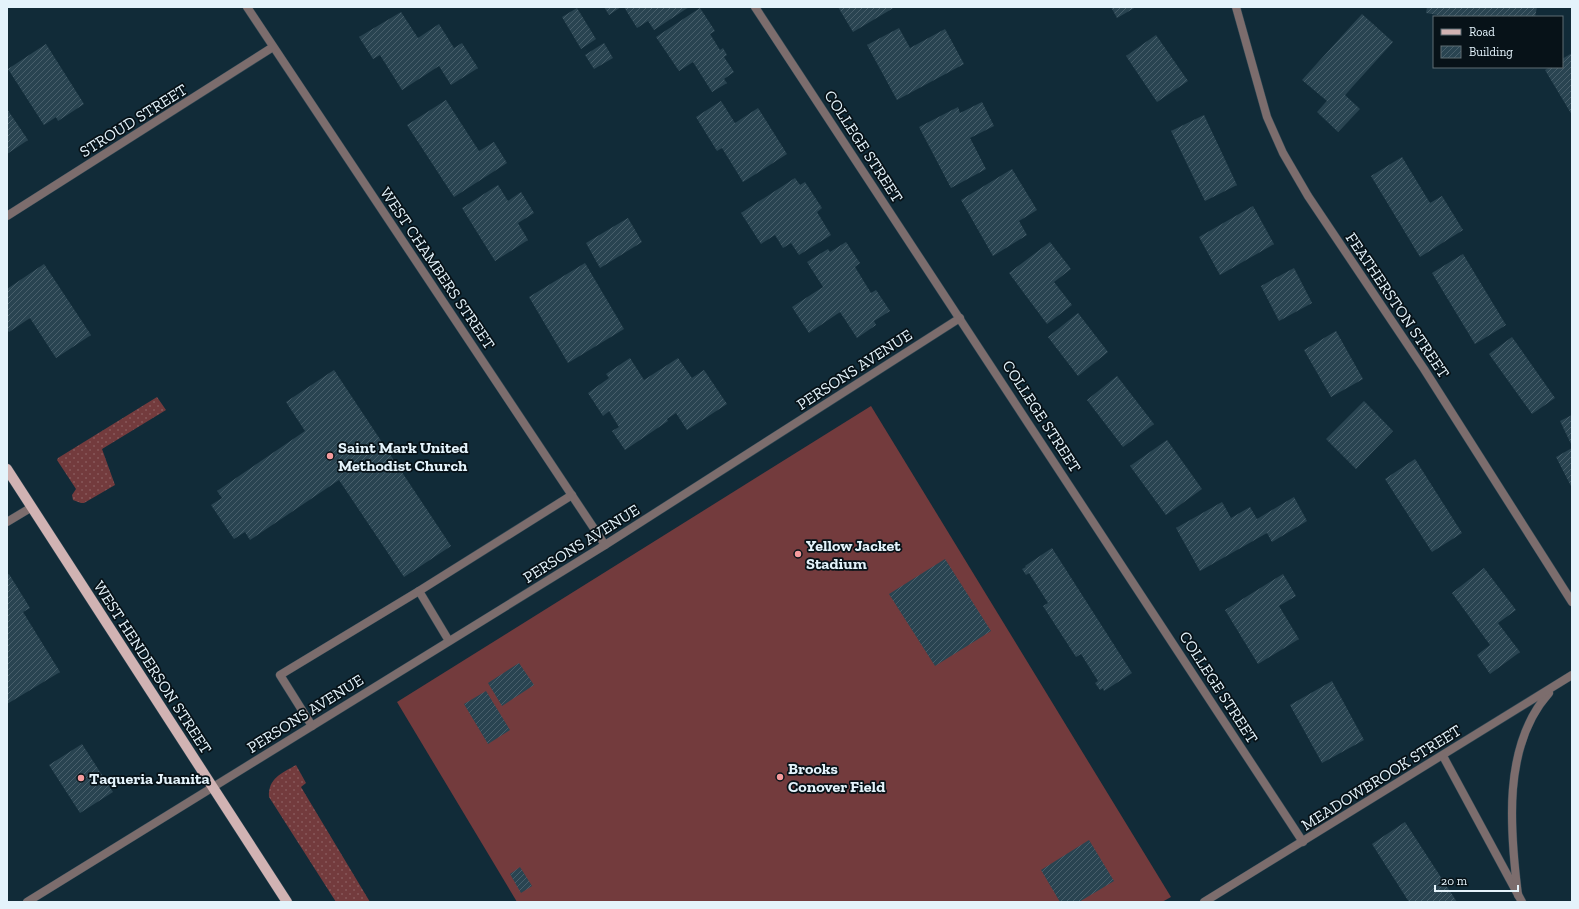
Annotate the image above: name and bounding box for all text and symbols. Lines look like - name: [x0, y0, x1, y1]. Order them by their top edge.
- legend: [1433, 16, 1563, 68]
- text: Road: [1469, 25, 1495, 39]
- text: Building: [1469, 45, 1513, 59]
- street label: STROUD STREET: [76, 80, 191, 161]
- street label: COLLEGE STREET: [820, 87, 907, 206]
- street label: WEST CHAMBERS STREET: [376, 184, 499, 353]
- street label: FEATHERSTON STREET: [1342, 229, 1453, 382]
- street label: PERSONS AVENUE: [793, 325, 915, 414]
- street label: COLLEGE STREET: [998, 357, 1085, 476]
- place label: Saint Mark United Methodist Church: [338, 438, 468, 475]
- marker: Saint Mark United Methodist Church: [325, 451, 335, 461]
- street label: PERSONS AVENUE: [520, 500, 643, 587]
- place label: Yellow Jacket Stadium: [806, 536, 901, 573]
- marker: Yellow Jacket Stadium: [793, 549, 803, 559]
- street label: WEST HENDERSON STREET: [90, 577, 216, 757]
- street label: COLLEGE STREET: [1175, 628, 1262, 747]
- street label: PERSONS AVENUE: [244, 670, 367, 757]
- street label: MEADOWBROOK STREET: [1298, 720, 1465, 834]
- place label: Brooks Conover Field: [788, 759, 885, 796]
- place label: Taqueria Juanita: [89, 769, 210, 788]
- marker: Brooks Conover Field: [775, 772, 785, 782]
- marker: Taqueria Juanita: [76, 773, 86, 783]
- scale bar: [1435, 867, 1518, 893]
- text: 20 m: [1441, 874, 1468, 888]

